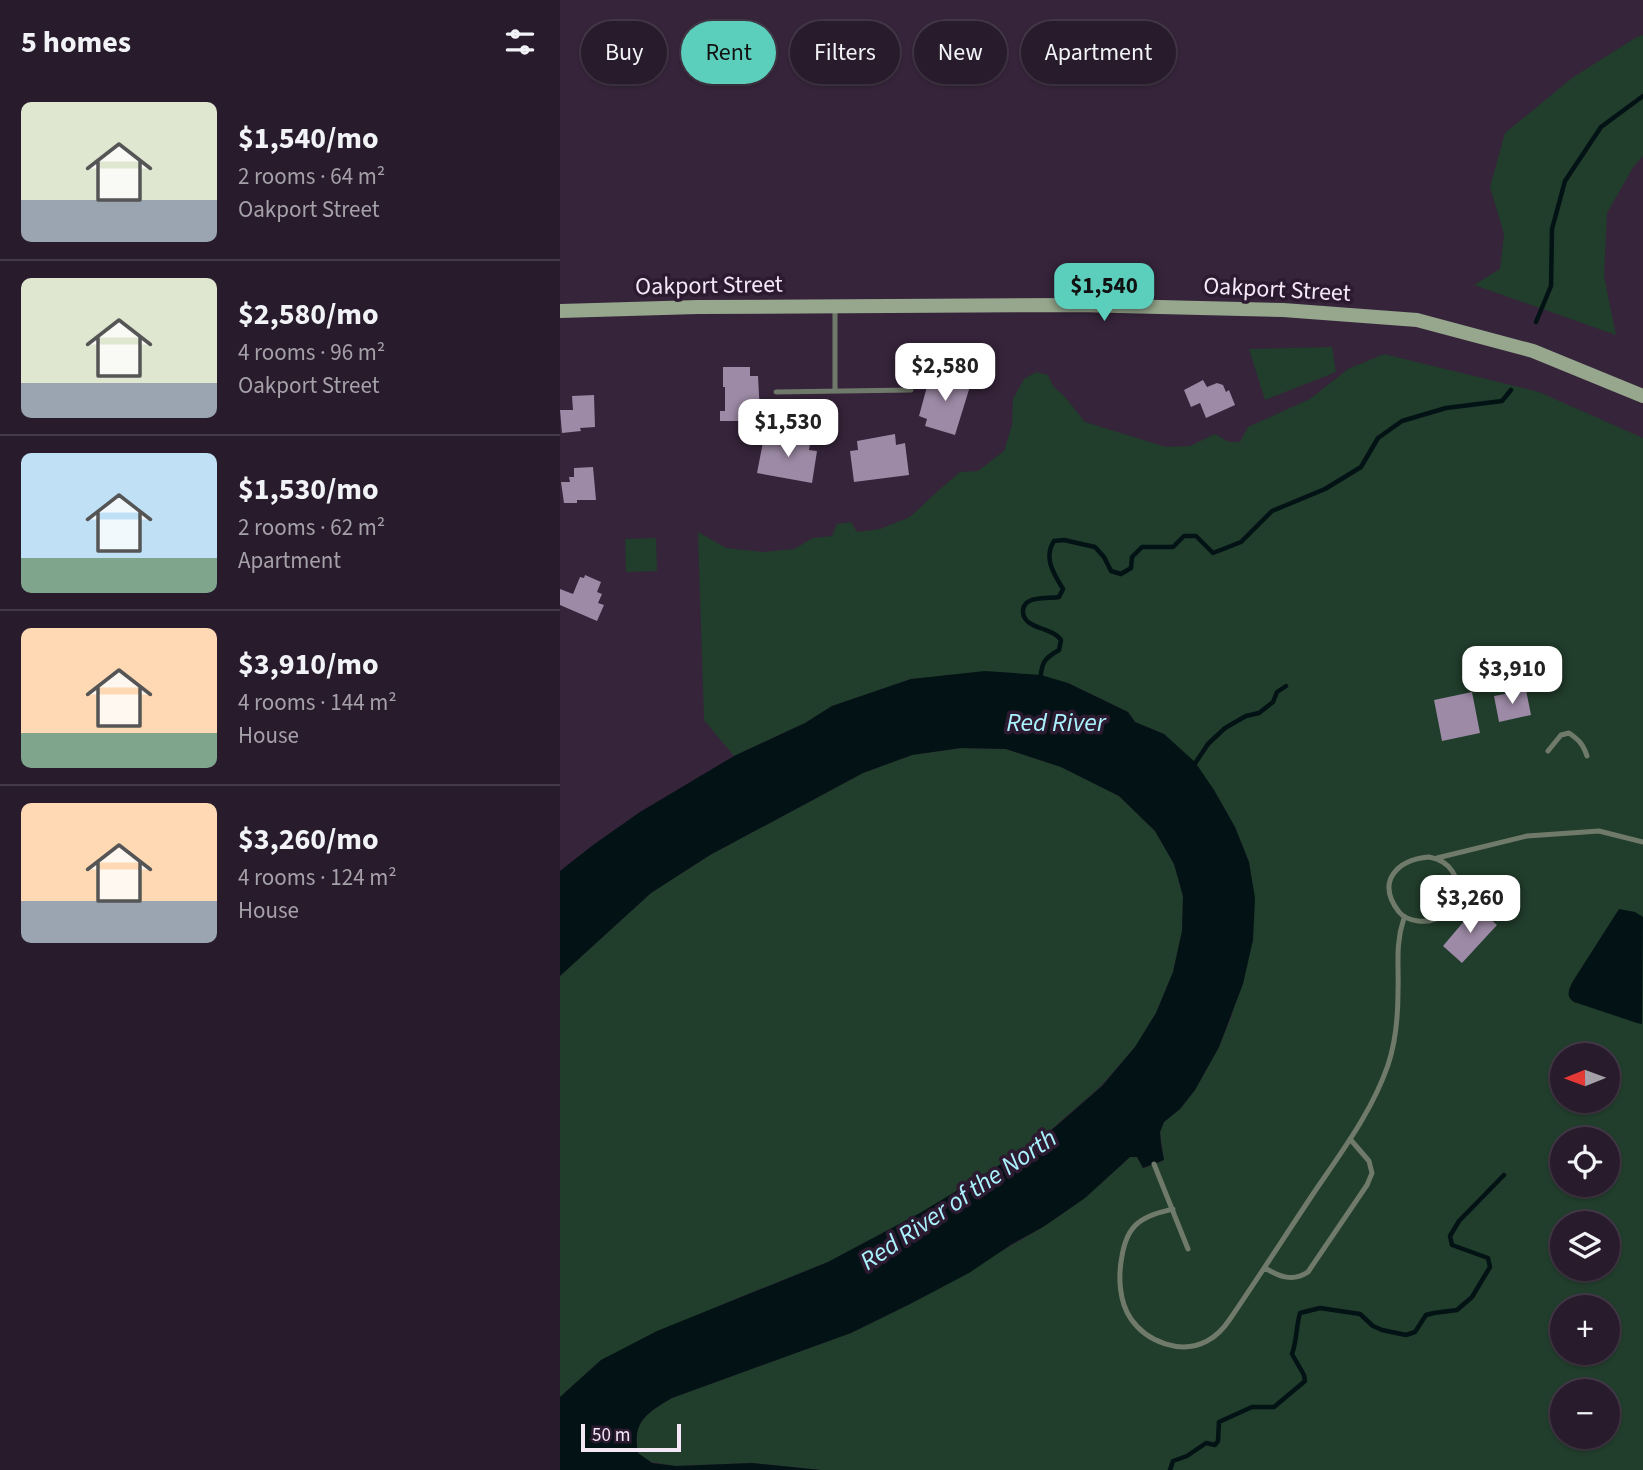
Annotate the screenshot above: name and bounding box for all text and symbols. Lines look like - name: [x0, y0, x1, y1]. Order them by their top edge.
- text: 5 homes: [21, 21, 131, 64]
- chip: Buy: [581, 21, 667, 84]
- chip: Rent: [681, 21, 776, 84]
- chip: Filters: [790, 21, 900, 84]
- chip: New: [914, 21, 1007, 84]
- chip: Apartment: [1021, 21, 1176, 84]
- icon: filters: [501, 23, 539, 61]
- text: $1,540/mo: [238, 117, 379, 160]
- icon: home: [77, 130, 161, 214]
- text: 2 rooms · 64 m²: [238, 160, 385, 193]
- text: Oakport Street: [238, 193, 379, 226]
- pin: $1,540: [1047, 264, 1161, 323]
- street label: Oakport Street: [635, 267, 783, 304]
- street label: Oakport Street: [1202, 268, 1352, 311]
- text: $1,540: [1070, 269, 1138, 302]
- text: $2,580/mo: [238, 293, 379, 336]
- icon: home: [77, 306, 161, 390]
- text: 4 rooms · 96 m²: [238, 336, 385, 369]
- pin: $2,580: [888, 344, 1002, 403]
- text: $2,580: [911, 349, 979, 382]
- text: Oakport Street: [238, 369, 379, 402]
- pin: $1,530: [731, 400, 845, 459]
- text: $1,530: [754, 405, 822, 438]
- text: $1,530/mo: [238, 468, 379, 511]
- icon: home: [77, 481, 161, 565]
- text: 2 rooms · 62 m²: [238, 511, 385, 544]
- text: Apartment: [238, 544, 341, 577]
- text: $3,910/mo: [238, 643, 379, 686]
- pin: $3,910: [1455, 646, 1569, 706]
- text: $3,910: [1478, 652, 1546, 685]
- icon: home: [77, 656, 161, 740]
- text: 4 rooms · 144 m²: [238, 686, 397, 719]
- water label: Red River: [1006, 704, 1107, 741]
- text: House: [238, 719, 299, 752]
- text: $3,260/mo: [238, 818, 379, 861]
- icon: home: [77, 831, 161, 915]
- text: 4 rooms · 124 m²: [238, 861, 397, 894]
- pin: $3,260: [1413, 876, 1527, 935]
- text: $3,260: [1436, 881, 1504, 914]
- text: House: [238, 894, 299, 927]
- north arrow: [1550, 1043, 1620, 1113]
- map controls: [1550, 1043, 1620, 1449]
- water label: Red River of the North: [852, 1120, 1064, 1279]
- button: locate: [1550, 1127, 1620, 1197]
- button: layers: [1550, 1211, 1620, 1281]
- button: +: [1550, 1295, 1620, 1365]
- button: −: [1550, 1379, 1620, 1449]
- scale bar: [581, 1421, 681, 1453]
- text: 50 m: [592, 1422, 630, 1449]

